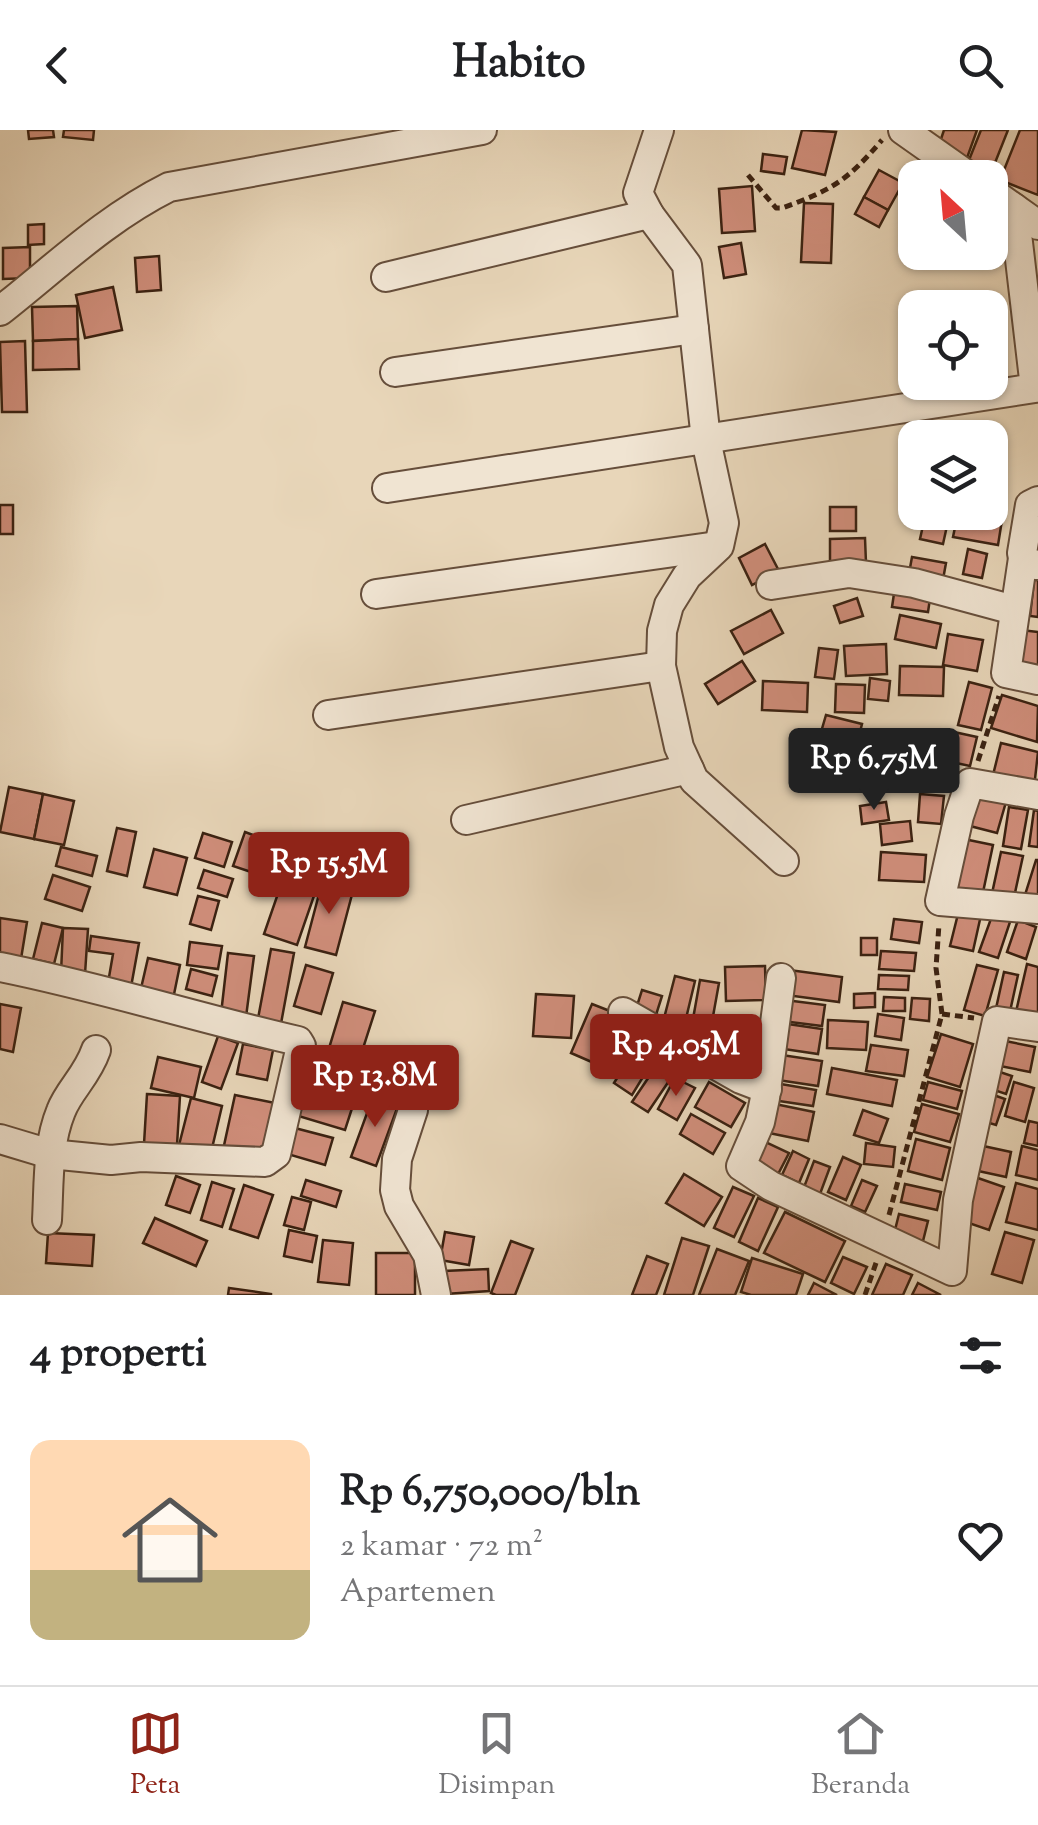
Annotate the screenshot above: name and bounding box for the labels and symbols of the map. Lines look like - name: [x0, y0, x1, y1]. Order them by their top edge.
- north arrow: [898, 160, 1008, 270]
- pin: Rp 6.75M: [771, 728, 977, 813]
- pin: Rp 15.5M: [226, 832, 432, 917]
- pin: Rp 4.05M: [573, 1014, 779, 1099]
- pin: Rp 13.8M: [272, 1045, 478, 1130]

